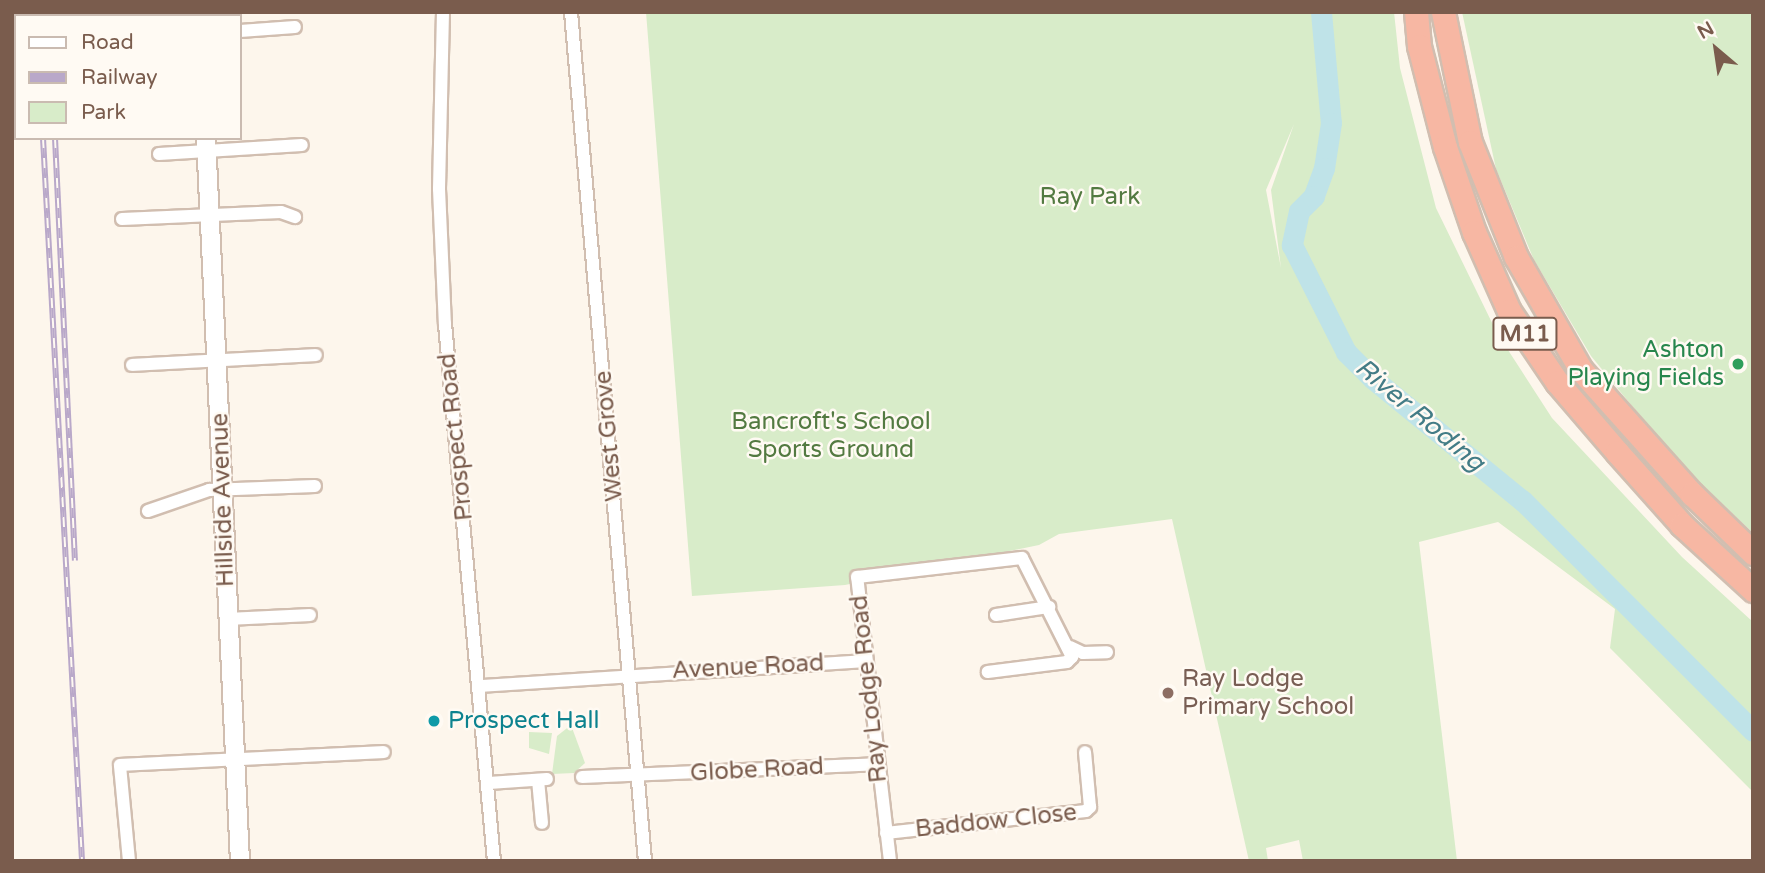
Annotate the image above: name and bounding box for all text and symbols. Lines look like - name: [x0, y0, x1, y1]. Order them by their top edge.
- legend: [14, 14, 242, 140]
- north arrow: [1681, 14, 1751, 84]
- text: N: [1694, 17, 1718, 44]
- text: Road: [81, 30, 134, 55]
- text: Railway: [81, 65, 158, 90]
- text: Park: [81, 100, 126, 125]
- park label: Ray Park: [1040, 183, 1140, 211]
- road number: M11: [1492, 314, 1558, 354]
- place label: Ashton Playing Fields: [1567, 336, 1724, 392]
- street label: Prospect Road: [433, 352, 479, 522]
- water label: River Roding: [1349, 352, 1491, 478]
- marker: Ashton Playing Fields: [1730, 356, 1746, 372]
- street label: West Grove: [589, 369, 629, 503]
- park label: Bancroft's School Sports Ground: [731, 408, 931, 464]
- street label: Hillside Avenue: [206, 412, 240, 588]
- street label: Ray Lodge Road: [845, 594, 893, 784]
- street label: Avenue Road: [671, 649, 825, 685]
- place label: Ray Lodge Primary School: [1182, 665, 1354, 721]
- marker: Ray Lodge Primary School: [1160, 685, 1176, 701]
- place label: Prospect Hall: [448, 707, 599, 735]
- marker: Prospect Hall: [426, 713, 442, 729]
- street label: Globe Road: [689, 752, 825, 788]
- street label: Baddow Close: [914, 798, 1078, 844]

